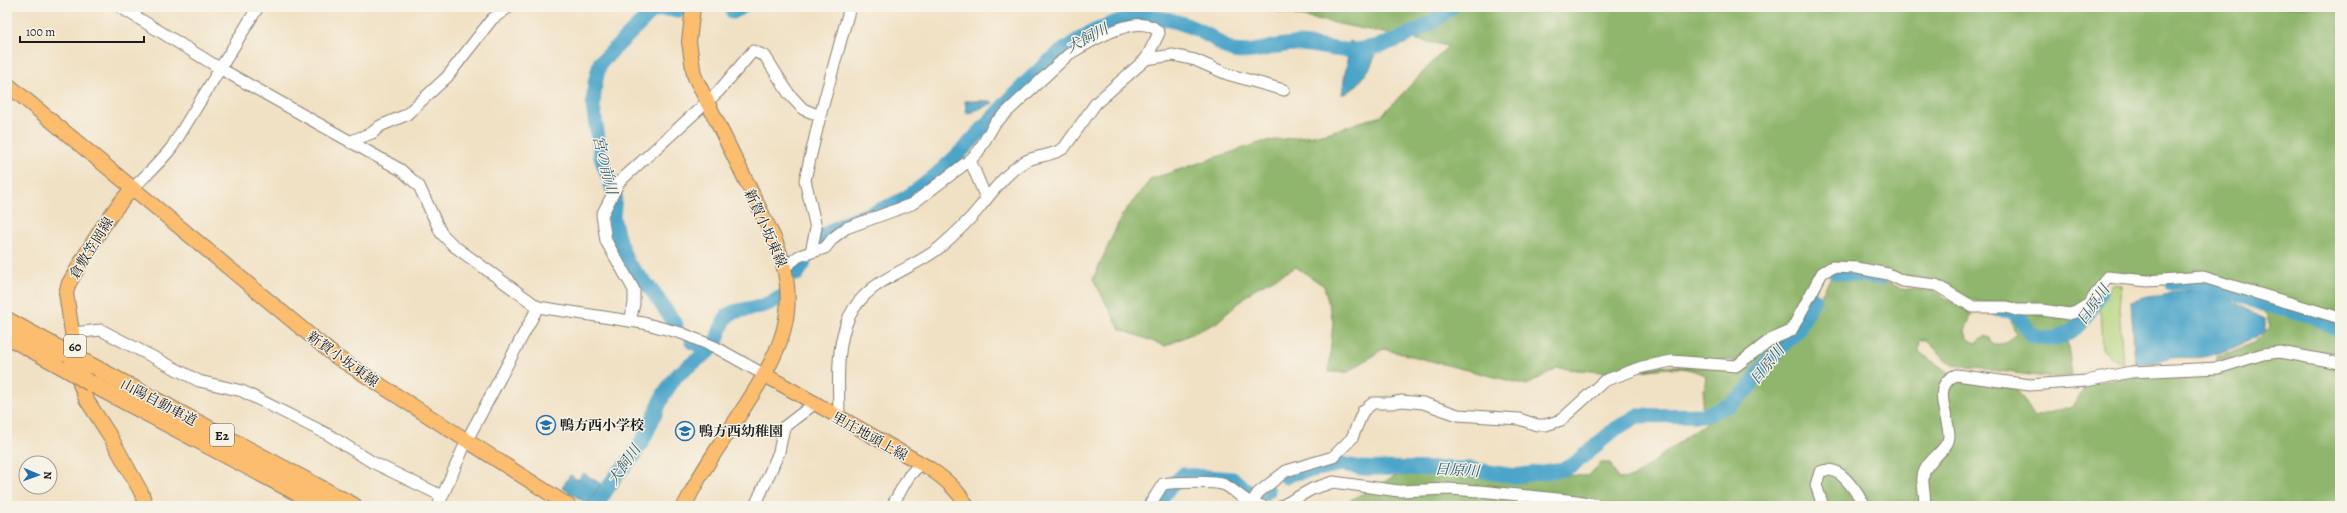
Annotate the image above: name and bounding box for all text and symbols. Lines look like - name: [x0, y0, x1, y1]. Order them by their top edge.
- scale bar: [20, 18, 144, 44]
- water label: 犬飼川: [1062, 18, 1113, 57]
- text: 100 m: [26, 24, 55, 40]
- water label: 宮の前川: [588, 133, 622, 198]
- street label: 新賀小坂東線: [740, 186, 791, 270]
- street label: 倉敷笠岡線: [65, 214, 118, 283]
- water label: 日原川: [2072, 279, 2115, 329]
- street label: 新賀小坂東線: [303, 327, 382, 392]
- road number: 60: [64, 335, 86, 357]
- water label: 日原川: [1745, 340, 1790, 389]
- street label: 山陽自動車道: [117, 374, 200, 431]
- street label: 里庄地頭上線: [828, 408, 911, 465]
- school or university icon: 鴨方西小学校: [535, 414, 557, 436]
- place label: 鴨方西小学校: [560, 416, 644, 435]
- school or university icon: 鴨方西幼稚園: [674, 420, 696, 442]
- place label: 鴨方西幼稚園: [699, 422, 783, 441]
- road number: E2: [210, 424, 234, 446]
- water label: 犬飼川: [603, 439, 646, 489]
- north arrow: [18, 455, 58, 495]
- water label: 日原川: [1434, 459, 1482, 481]
- text: N: [40, 471, 55, 480]

